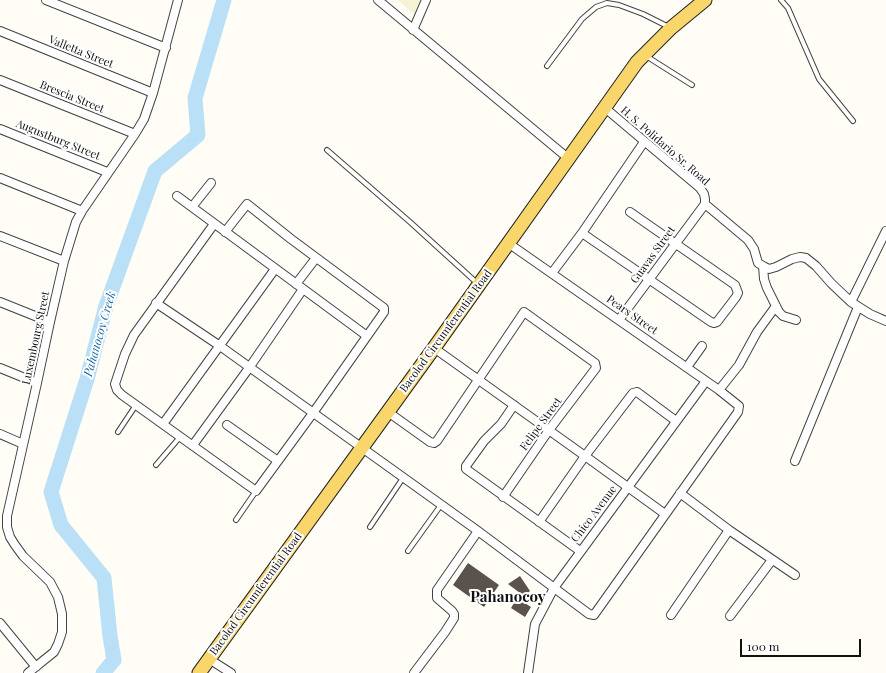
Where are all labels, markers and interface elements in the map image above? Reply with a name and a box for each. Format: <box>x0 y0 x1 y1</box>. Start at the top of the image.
street label: Valletta Street <box>47 33 115 71</box>
street label: Brescia Street <box>38 78 106 116</box>
street label: H. S. Polidario Sr. Road <box>618 104 712 188</box>
street label: Augustburg Street <box>14 117 102 163</box>
street label: Guavas Street <box>628 224 678 286</box>
street label: Bacolod Circumferential Road <box>397 267 495 395</box>
street label: Luxembourg Street <box>20 290 52 386</box>
water label: Pahanocoy Creek <box>81 290 119 378</box>
street label: Pears Street <box>604 293 660 337</box>
street label: Felipe Street <box>517 395 565 453</box>
street label: Chico Avenue <box>568 483 620 545</box>
street label: Bacolod Circumferential Road <box>207 530 305 658</box>
district label: Pahanocoy <box>470 588 546 606</box>
scale bar <box>742 631 863 657</box>
text: 100 m <box>747 638 779 654</box>

